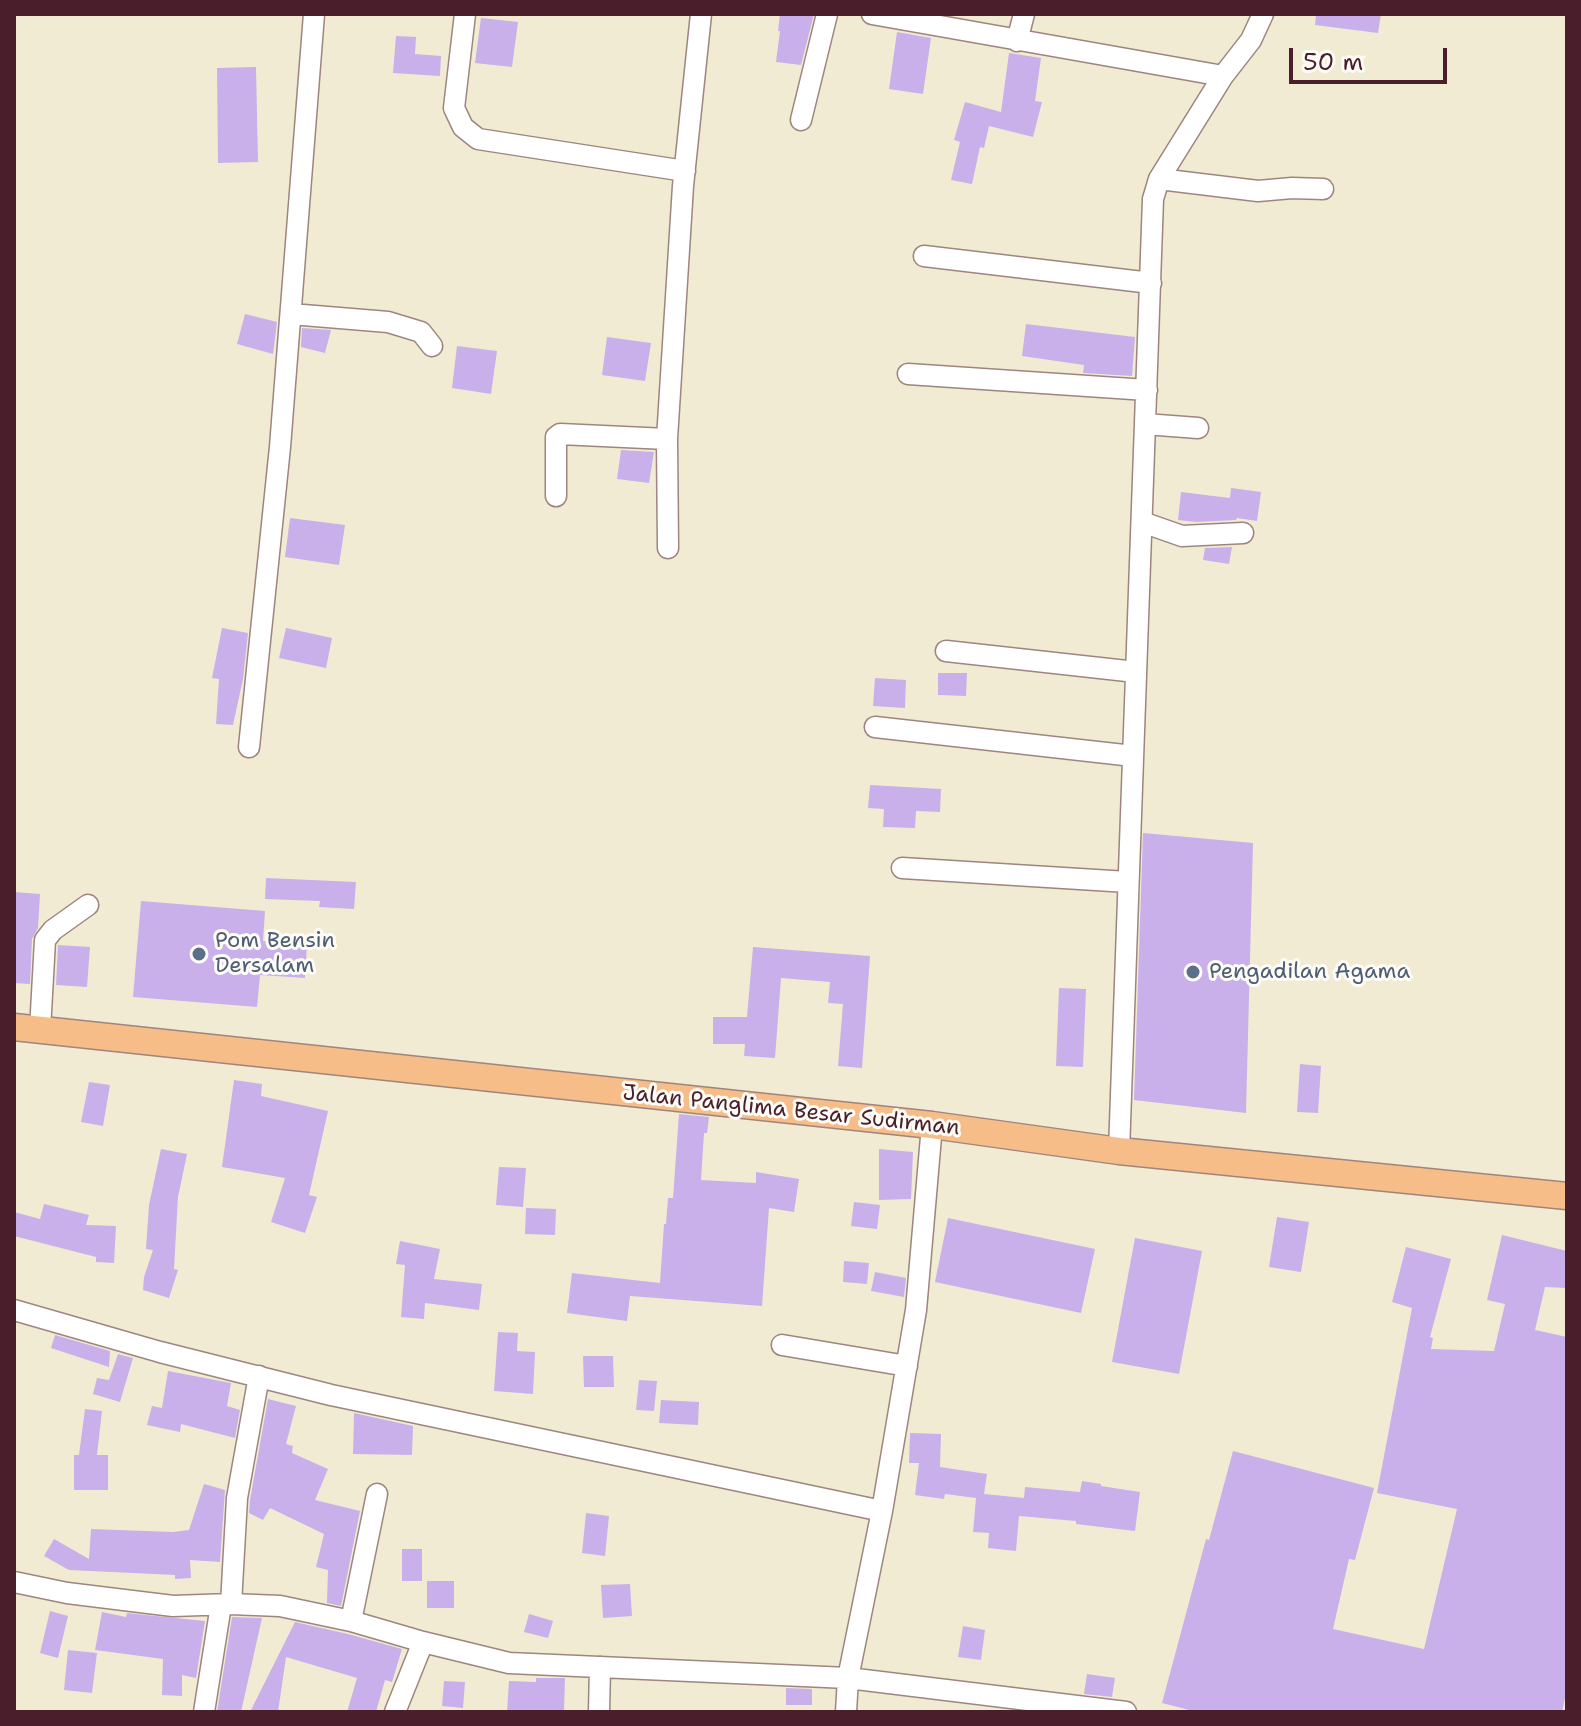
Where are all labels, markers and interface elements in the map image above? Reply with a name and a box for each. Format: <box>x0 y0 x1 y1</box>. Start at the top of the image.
scale bar <box>1293 32 1451 82</box>
text: 50 m <box>1303 46 1363 78</box>
place label: Pom Bensin Dersalam <box>215 928 335 980</box>
marker: Pom Bensin Dersalam <box>190 945 208 963</box>
place label: Pengadilan Agama <box>1209 959 1410 985</box>
marker: Pengadilan Agama <box>1184 963 1202 981</box>
street label: Jalan Panglima Besar Sudirman <box>621 1080 961 1142</box>

